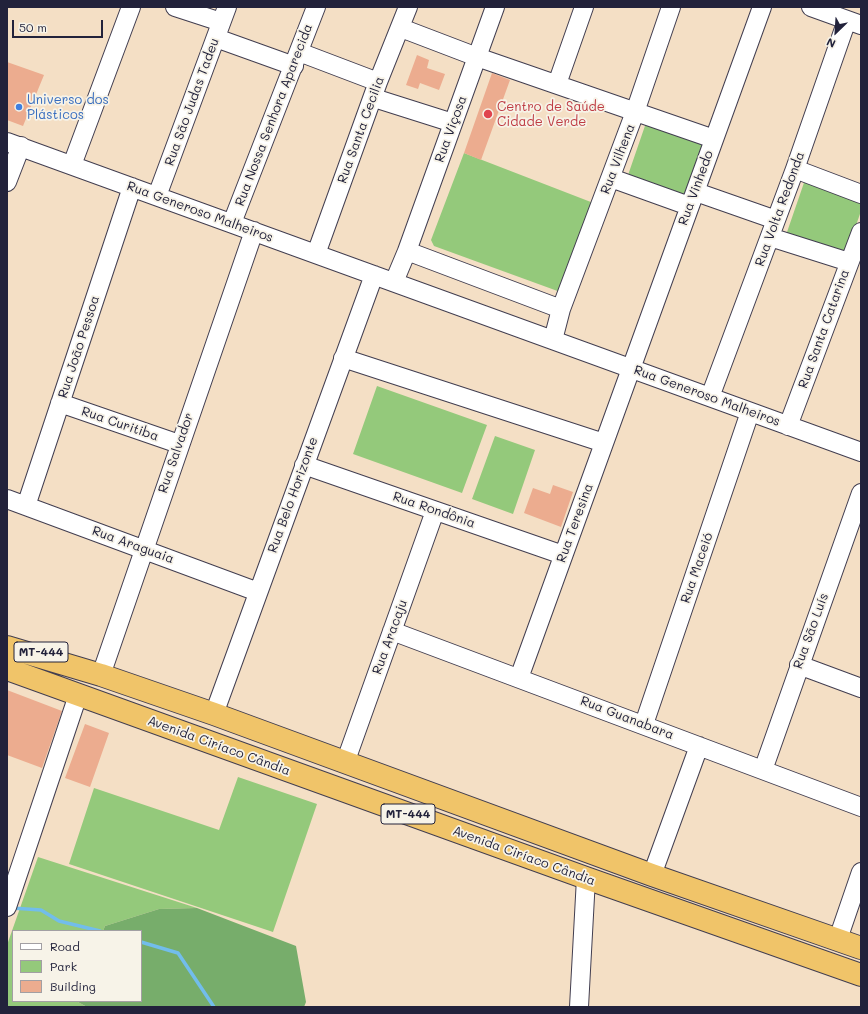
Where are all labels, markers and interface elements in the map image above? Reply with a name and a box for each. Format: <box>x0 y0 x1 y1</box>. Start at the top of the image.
scale bar <box>14 12 105 38</box>
north arrow <box>816 12 856 52</box>
text: 50 m <box>19 19 47 35</box>
street label: Rua Nossa Senhora Aparecida <box>232 22 316 208</box>
text: N <box>824 35 838 52</box>
street label: Rua São Judas Tadeu <box>162 36 222 168</box>
street label: Rua Santa Cecilia <box>334 74 388 186</box>
place label: Universo dos Plásticos <box>27 92 109 123</box>
street label: Rua Viçosa <box>432 94 470 164</box>
place label: Centro de Saúde Cidade Verde <box>497 99 605 130</box>
marker: Universo dos Plásticos <box>14 102 24 112</box>
marker: Centro de Saúde Cidade Verde <box>482 108 494 120</box>
street label: Rua Vilhena <box>597 122 639 196</box>
street label: Rua Vinhedo <box>675 148 717 228</box>
street label: Rua Volta Redonda <box>752 150 808 268</box>
street label: Rua Generoso Malheiros <box>125 178 275 246</box>
street label: Rua Santa Catarina <box>795 267 853 391</box>
street label: Rua João Pessoa <box>55 294 103 400</box>
street label: Rua Generoso Malheiros <box>632 362 782 430</box>
street label: Rua Curitiba <box>79 403 161 445</box>
street label: Rua Salvador <box>155 411 197 495</box>
street label: Rua Belo Horizonte <box>265 435 321 555</box>
street label: Rua Teresina <box>553 481 597 565</box>
street label: Rua Rondônia <box>391 489 477 531</box>
street label: Rua Araguaia <box>90 523 176 567</box>
street label: Rua Maceió <box>678 531 716 605</box>
street label: Rua São Luís <box>790 591 832 671</box>
street label: Rua Aracaju <box>369 597 411 677</box>
road number: MT-444 <box>14 642 68 662</box>
street label: Rua Guanabara <box>578 693 676 743</box>
street label: Avenida Ciríaco Cândia <box>146 713 292 779</box>
road number: MT-444 <box>381 804 435 824</box>
street label: Avenida Ciríaco Cândia <box>451 823 597 889</box>
legend <box>12 930 142 1002</box>
text: Road <box>50 938 80 954</box>
text: Park <box>50 958 77 974</box>
text: Building <box>50 978 96 994</box>

